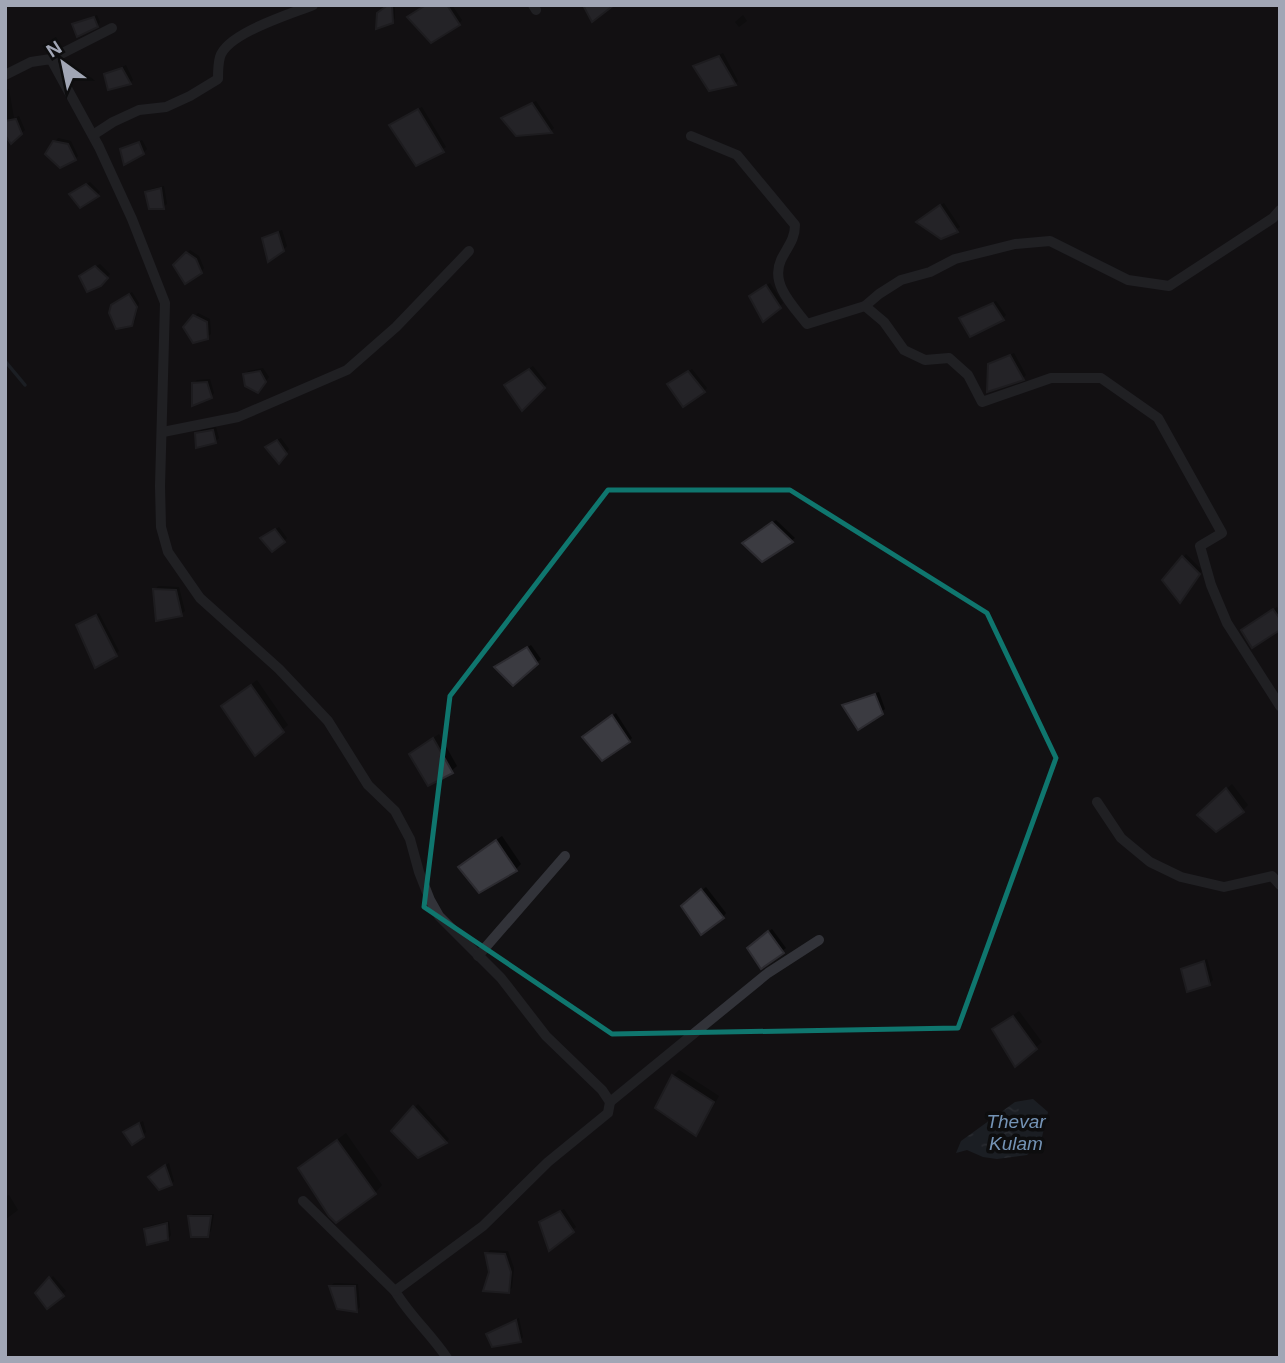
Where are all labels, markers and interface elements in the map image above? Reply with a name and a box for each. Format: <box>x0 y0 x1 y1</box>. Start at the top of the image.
north arrow <box>28 28 98 98</box>
text: N <box>43 37 65 62</box>
water label: Thevar Kulam <box>986 1111 1046 1154</box>

